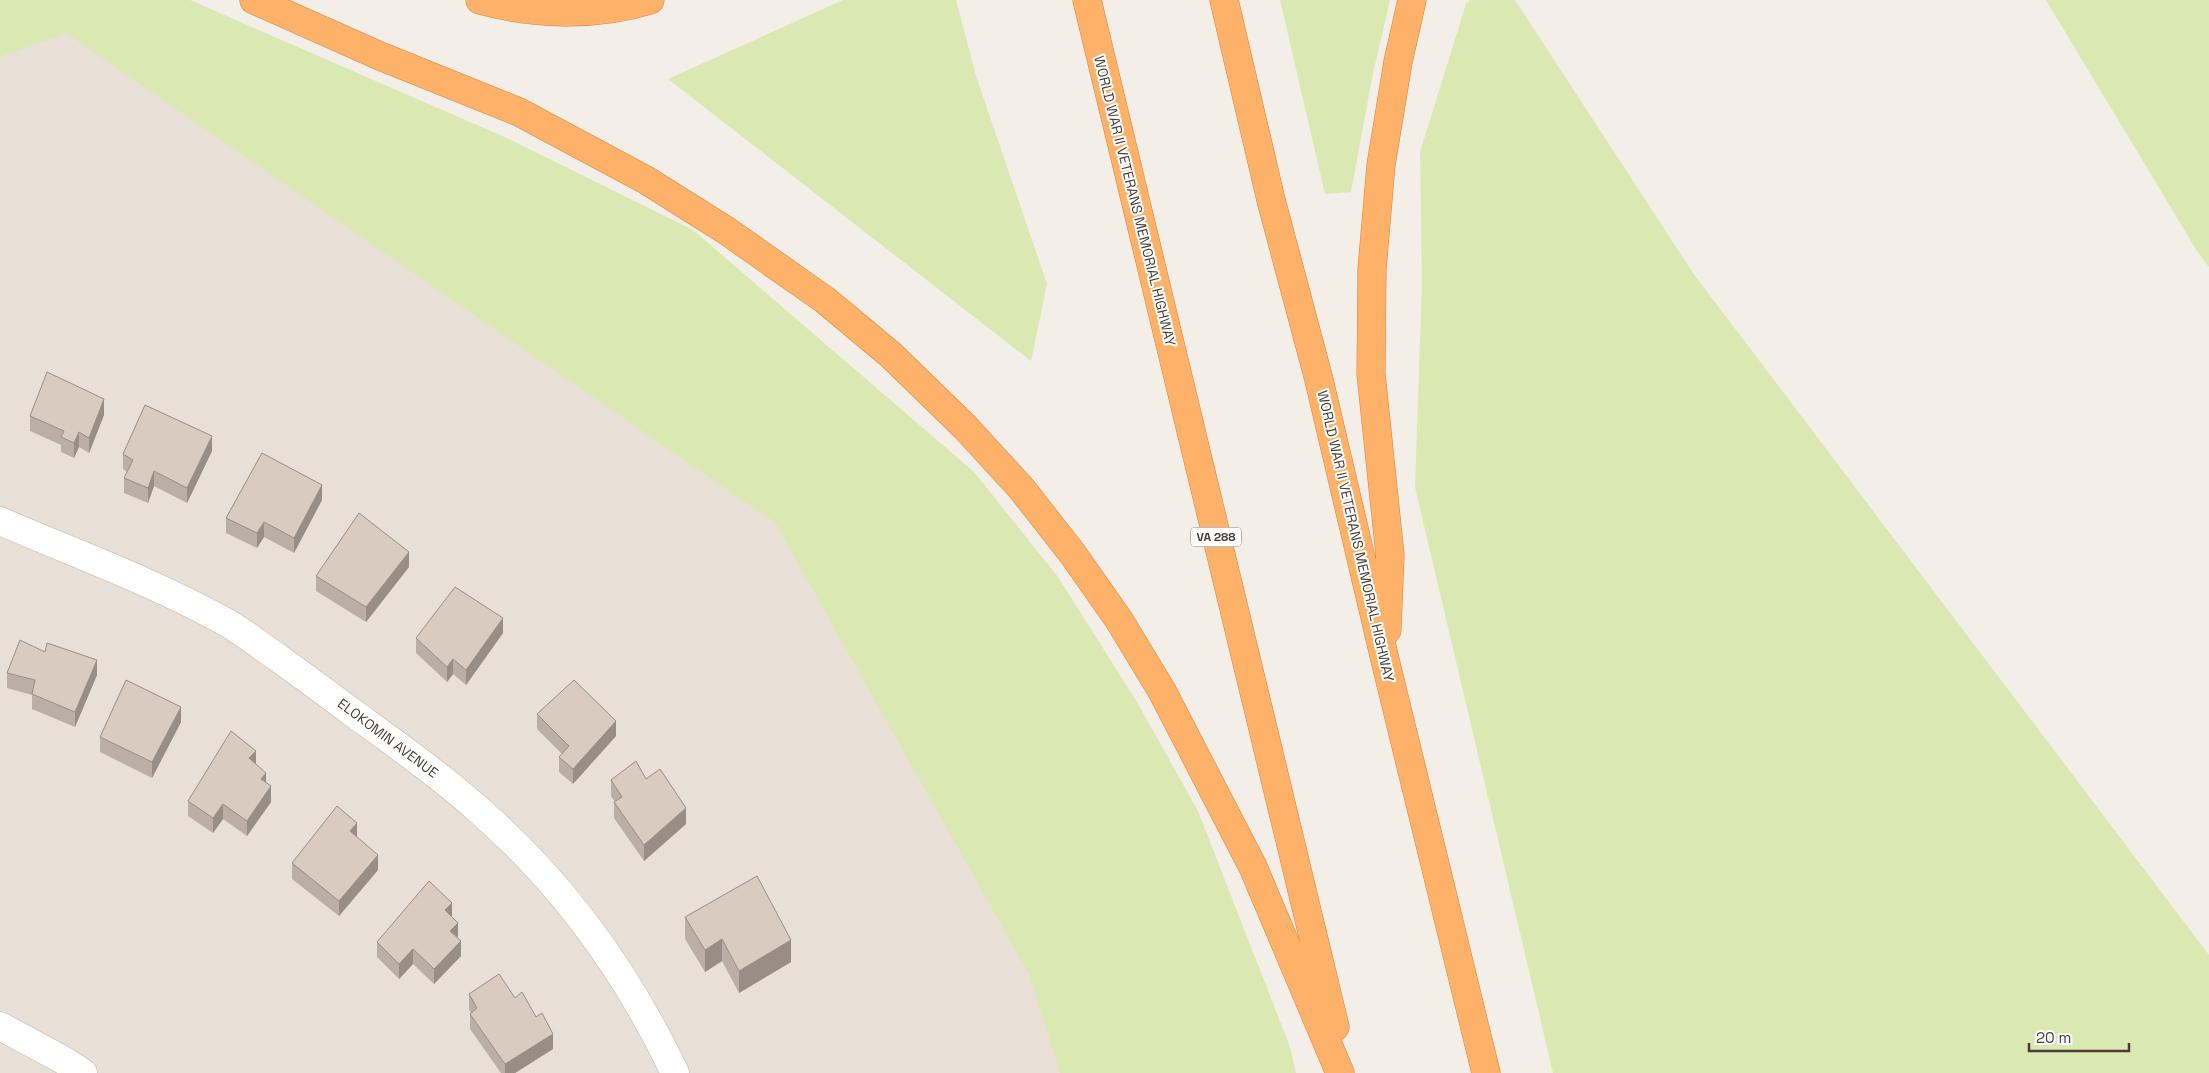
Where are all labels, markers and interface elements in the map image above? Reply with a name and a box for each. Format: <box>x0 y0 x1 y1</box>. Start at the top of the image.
street label: WORLD WAR II VETERANS MEMORIAL HIGHWAY <box>1090 54 1180 348</box>
street label: WORLD WAR II VETERANS MEMORIAL HIGHWAY <box>1314 389 1398 684</box>
road number: VA 288 <box>1191 528 1241 546</box>
street label: ELOKOMIN AVENUE <box>334 694 442 782</box>
scale bar <box>2029 1020 2129 1052</box>
text: 20 m <box>2036 1028 2071 1047</box>

